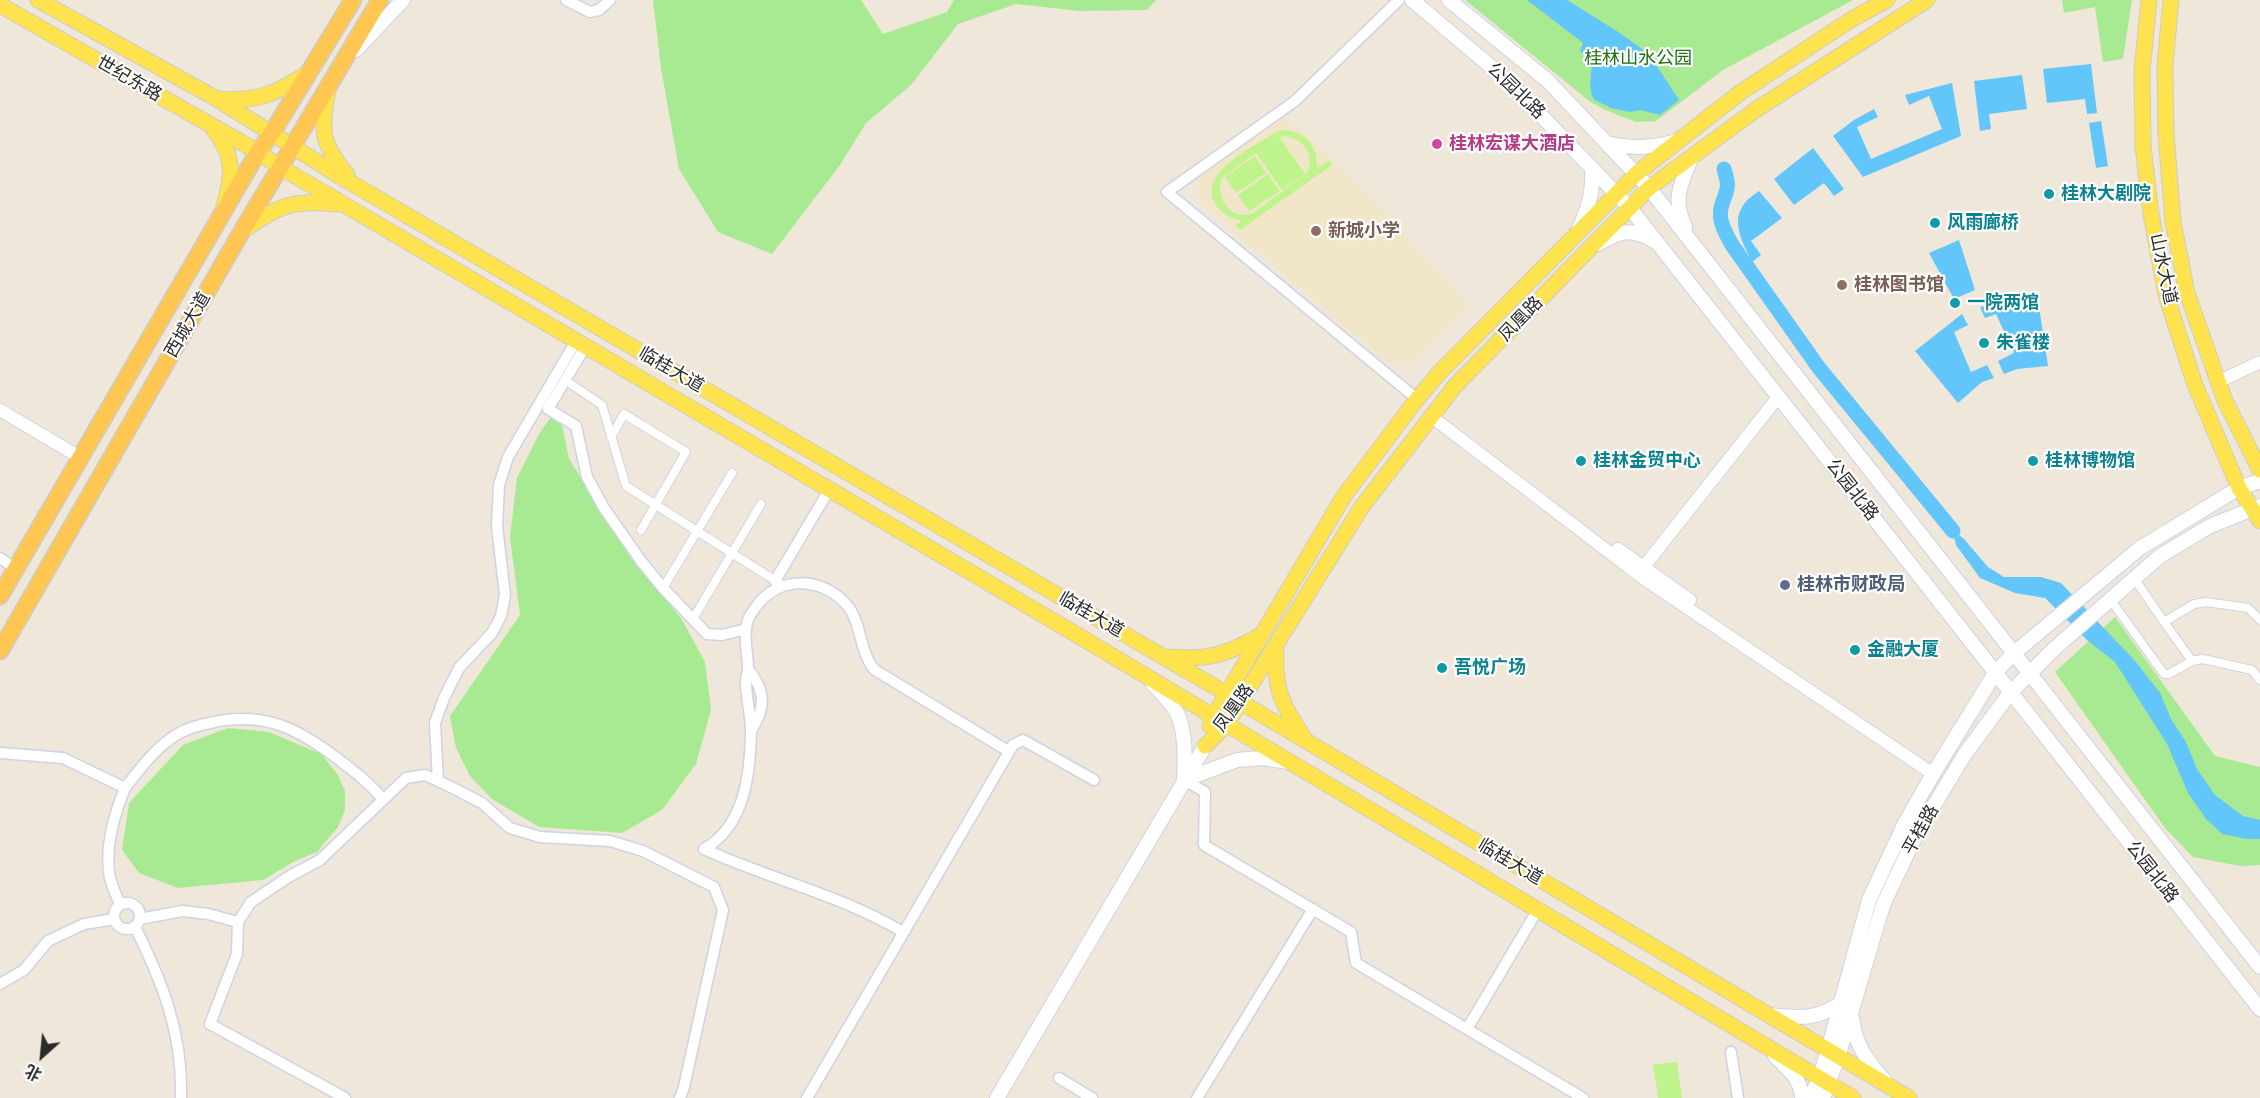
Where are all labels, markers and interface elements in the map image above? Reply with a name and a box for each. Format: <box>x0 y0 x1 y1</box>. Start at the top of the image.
park label: 桂林山水公园 <box>1584 48 1692 70</box>
street label: 世纪东路 <box>92 52 166 106</box>
street label: 公园北路 <box>1483 58 1549 124</box>
place label: 桂林宏谋大酒店 <box>1449 133 1575 155</box>
marker: 桂林宏谋大酒店 <box>1430 137 1444 151</box>
place label: 桂林大剧院 <box>2061 183 2151 205</box>
marker: 桂林大剧院 <box>2042 187 2056 201</box>
place label: 风雨廊桥 <box>1947 212 2019 234</box>
marker: 风雨廊桥 <box>1928 216 1942 230</box>
place label: 新城小学 <box>1328 220 1400 242</box>
marker: 新城小学 <box>1309 224 1323 238</box>
street label: 山水大道 <box>2145 232 2181 306</box>
place label: 桂林图书馆 <box>1854 274 1944 296</box>
marker: 桂林图书馆 <box>1835 278 1849 292</box>
street label: 西城大道 <box>161 288 215 362</box>
street label: 凤凰路 <box>1494 292 1548 346</box>
place label: 一院两馆 <box>1967 292 2039 314</box>
marker: 一院两馆 <box>1948 296 1962 310</box>
place label: 朱雀楼 <box>1996 332 2050 354</box>
marker: 朱雀楼 <box>1977 336 1991 350</box>
street label: 临桂大道 <box>634 343 708 397</box>
place label: 桂林金贸中心 <box>1593 450 1701 472</box>
place label: 桂林博物馆 <box>2045 450 2135 472</box>
marker: 桂林金贸中心 <box>1574 454 1588 468</box>
marker: 桂林博物馆 <box>2026 454 2040 468</box>
street label: 公园北路 <box>1821 455 1883 525</box>
place label: 桂林市财政局 <box>1797 574 1905 596</box>
marker: 桂林市财政局 <box>1778 578 1792 592</box>
street label: 临桂大道 <box>1054 588 1128 642</box>
place label: 金融大厦 <box>1867 639 1939 661</box>
marker: 金融大厦 <box>1848 643 1862 657</box>
place label: 吾悦广场 <box>1454 657 1526 679</box>
marker: 吾悦广场 <box>1435 661 1449 675</box>
street label: 凤凰路 <box>1209 680 1259 736</box>
street label: 平桂路 <box>1898 801 1944 859</box>
street label: 临桂大道 <box>1474 834 1546 890</box>
street label: 公园北路 <box>2121 837 2183 907</box>
north arrow <box>12 1026 72 1086</box>
text: 北 <box>22 1060 45 1085</box>

